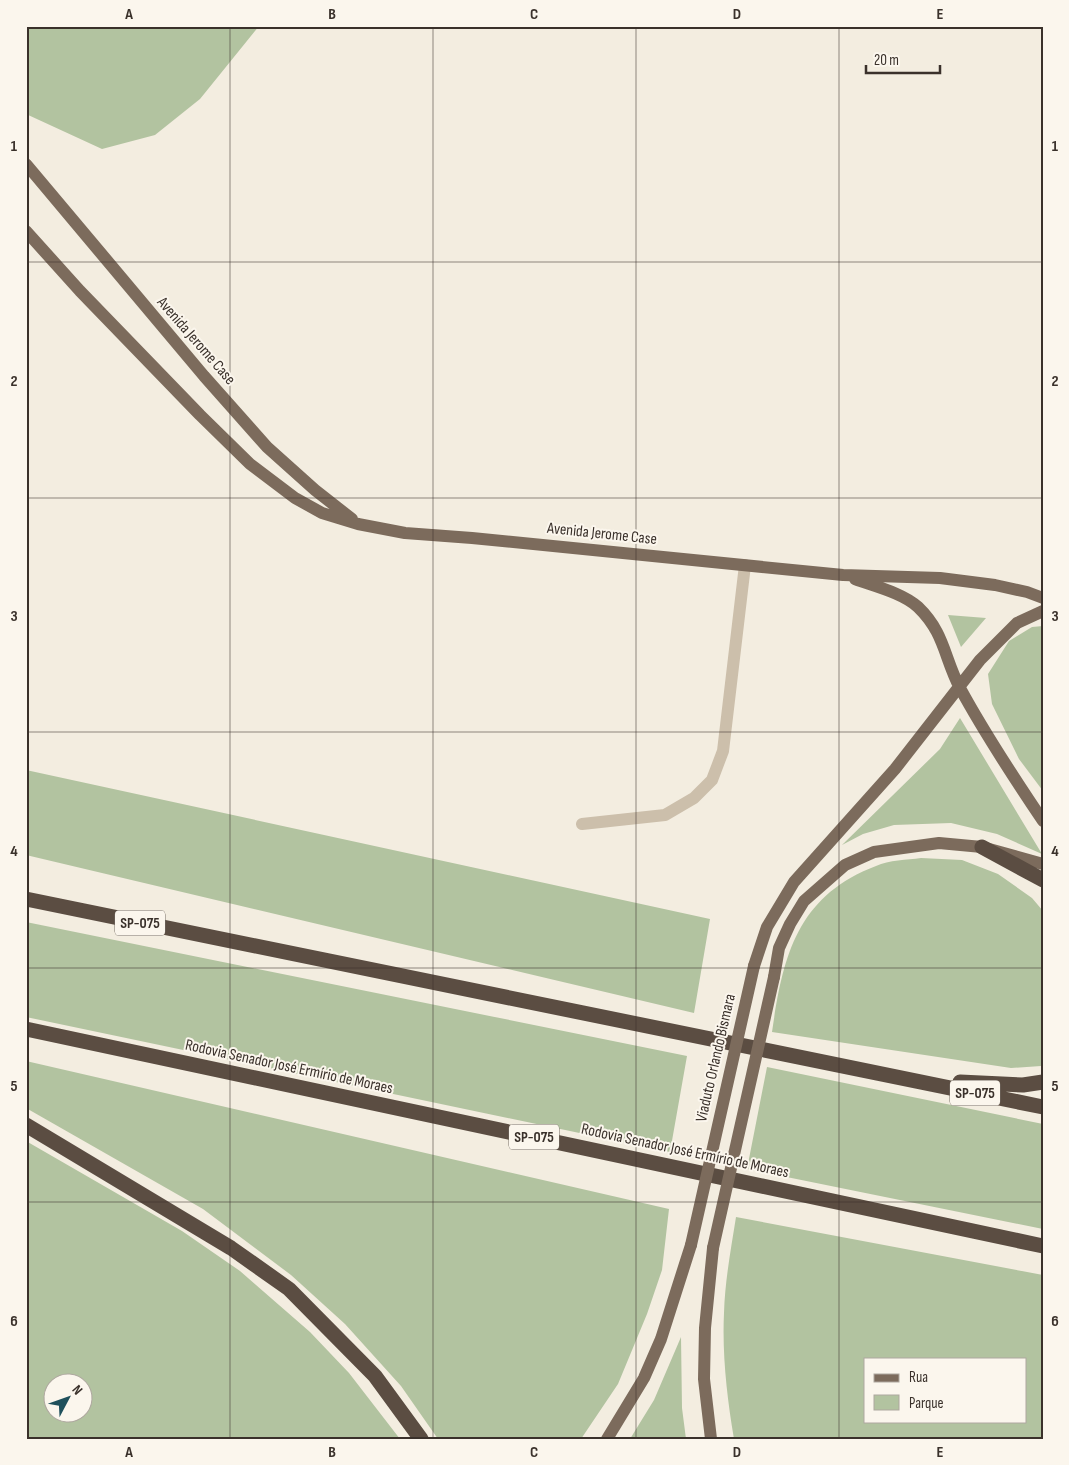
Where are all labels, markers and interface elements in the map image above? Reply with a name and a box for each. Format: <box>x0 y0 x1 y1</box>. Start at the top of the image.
text: A <box>124 5 133 24</box>
text: B <box>328 5 336 24</box>
text: C <box>530 5 538 24</box>
text: D <box>733 5 741 24</box>
text: E <box>937 5 944 24</box>
scale bar <box>866 42 940 74</box>
text: 20 m <box>874 51 899 70</box>
text: 1 <box>11 137 18 156</box>
text: 1 <box>1052 137 1059 156</box>
street label: Avenida Jerome Case <box>152 292 239 389</box>
text: 2 <box>10 372 18 391</box>
text: 2 <box>1051 372 1059 391</box>
street label: Avenida Jerome Case <box>545 519 658 549</box>
text: 3 <box>10 607 18 626</box>
text: 3 <box>1051 607 1059 626</box>
text: 4 <box>10 842 18 861</box>
text: 4 <box>1051 842 1059 861</box>
road number: SP-075 <box>115 910 165 936</box>
street label: Viaduto Orlando Bismara <box>692 992 740 1124</box>
street label: Rodovia Senador José Ermírio de Moraes <box>183 1036 395 1098</box>
text: 5 <box>10 1077 18 1096</box>
text: 5 <box>1051 1077 1059 1096</box>
road number: SP-075 <box>950 1080 1000 1106</box>
street label: Rodovia Senador José Ermírio de Moraes <box>579 1120 791 1182</box>
road number: SP-075 <box>509 1124 559 1150</box>
text: 6 <box>10 1312 18 1331</box>
text: 6 <box>1051 1312 1059 1331</box>
legend <box>864 1358 1026 1422</box>
text: Rua <box>909 1368 928 1387</box>
north arrow <box>42 1372 92 1422</box>
text: N <box>69 1381 86 1398</box>
text: Parque <box>909 1394 944 1413</box>
text: A <box>124 1443 133 1462</box>
text: B <box>328 1443 336 1462</box>
text: C <box>530 1443 538 1462</box>
text: D <box>733 1443 741 1462</box>
text: E <box>937 1443 944 1462</box>

